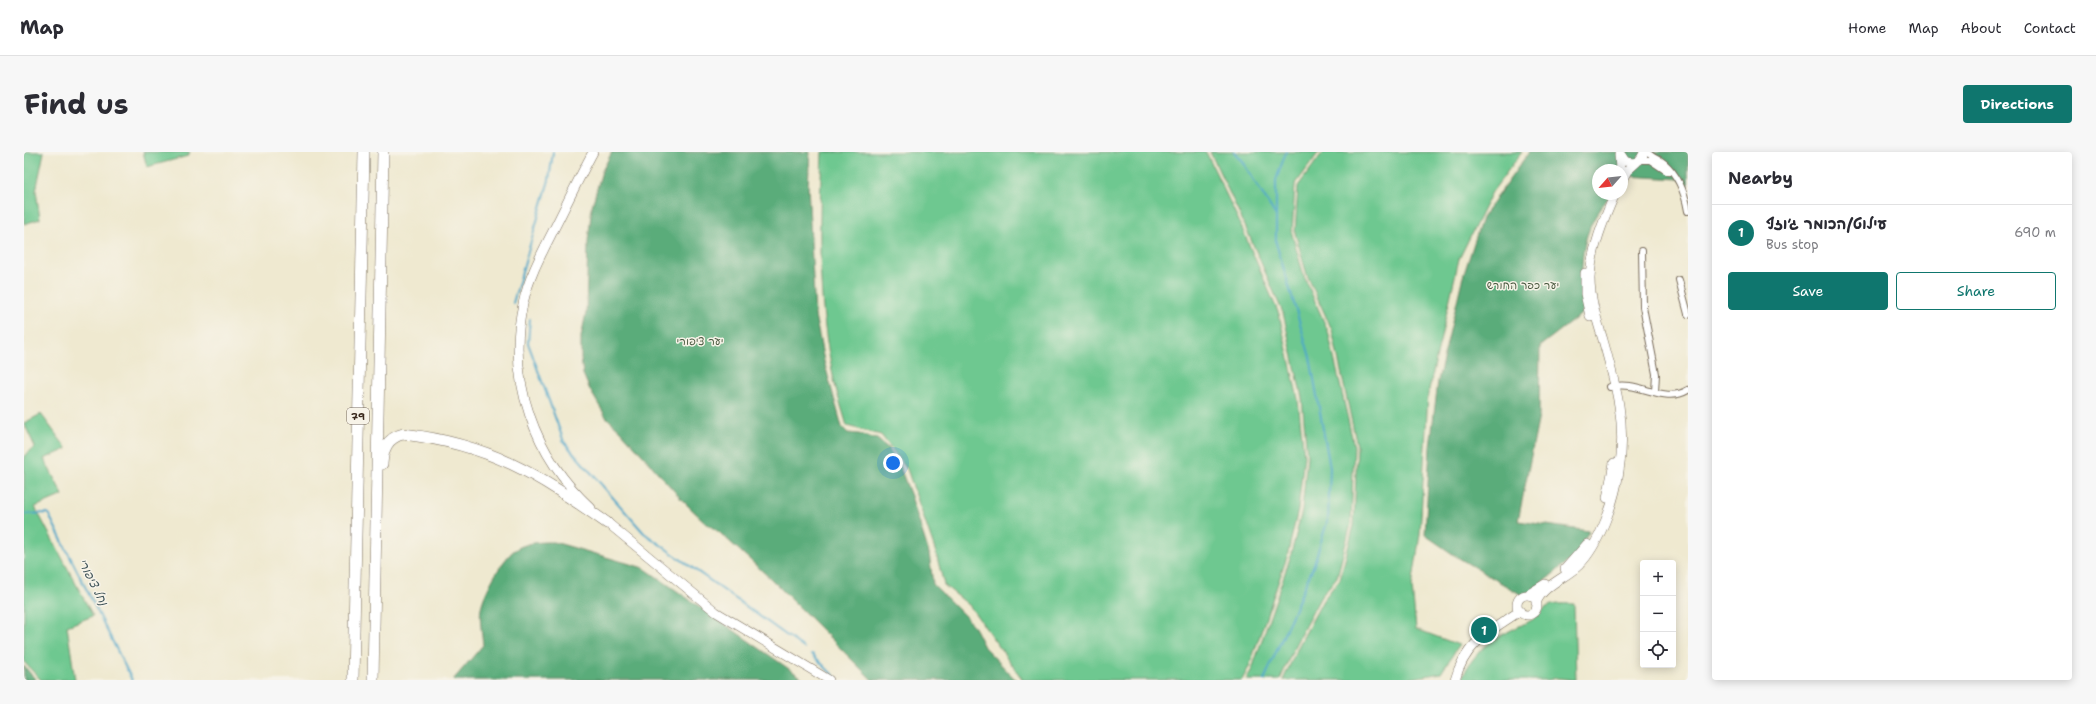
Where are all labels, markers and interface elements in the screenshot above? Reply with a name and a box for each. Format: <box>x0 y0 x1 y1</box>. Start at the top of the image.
text: Map <box>20 15 64 40</box>
text: Home <box>1848 19 1887 37</box>
text: Map <box>1909 19 1939 37</box>
text: About <box>1961 19 2002 37</box>
text: Contact <box>2024 19 2076 37</box>
text: Find us <box>24 85 129 123</box>
button: Directions <box>1963 85 2072 123</box>
north arrow <box>1592 164 1628 200</box>
text: Nearby <box>1728 167 1793 189</box>
text: עילוט/הכומר ג׳וזף <box>1766 214 1887 234</box>
text: 1 <box>1738 224 1744 241</box>
text: 690 m <box>2014 224 2056 241</box>
text: Bus stop <box>1766 236 1818 253</box>
button: Save <box>1728 272 1888 310</box>
button: Share <box>1896 272 2056 310</box>
park label: יער כפר החורש <box>1487 278 1559 293</box>
park label: יער ציפורי <box>677 334 724 349</box>
road number: 79 <box>347 408 369 424</box>
your location <box>883 453 903 473</box>
water label: נחל ציפורי <box>74 556 112 610</box>
map controls <box>1640 560 1676 668</box>
button: + <box>1640 560 1676 596</box>
button: − <box>1640 596 1676 632</box>
pin: 1 <box>1471 615 1497 645</box>
button: locate <box>1640 632 1676 668</box>

